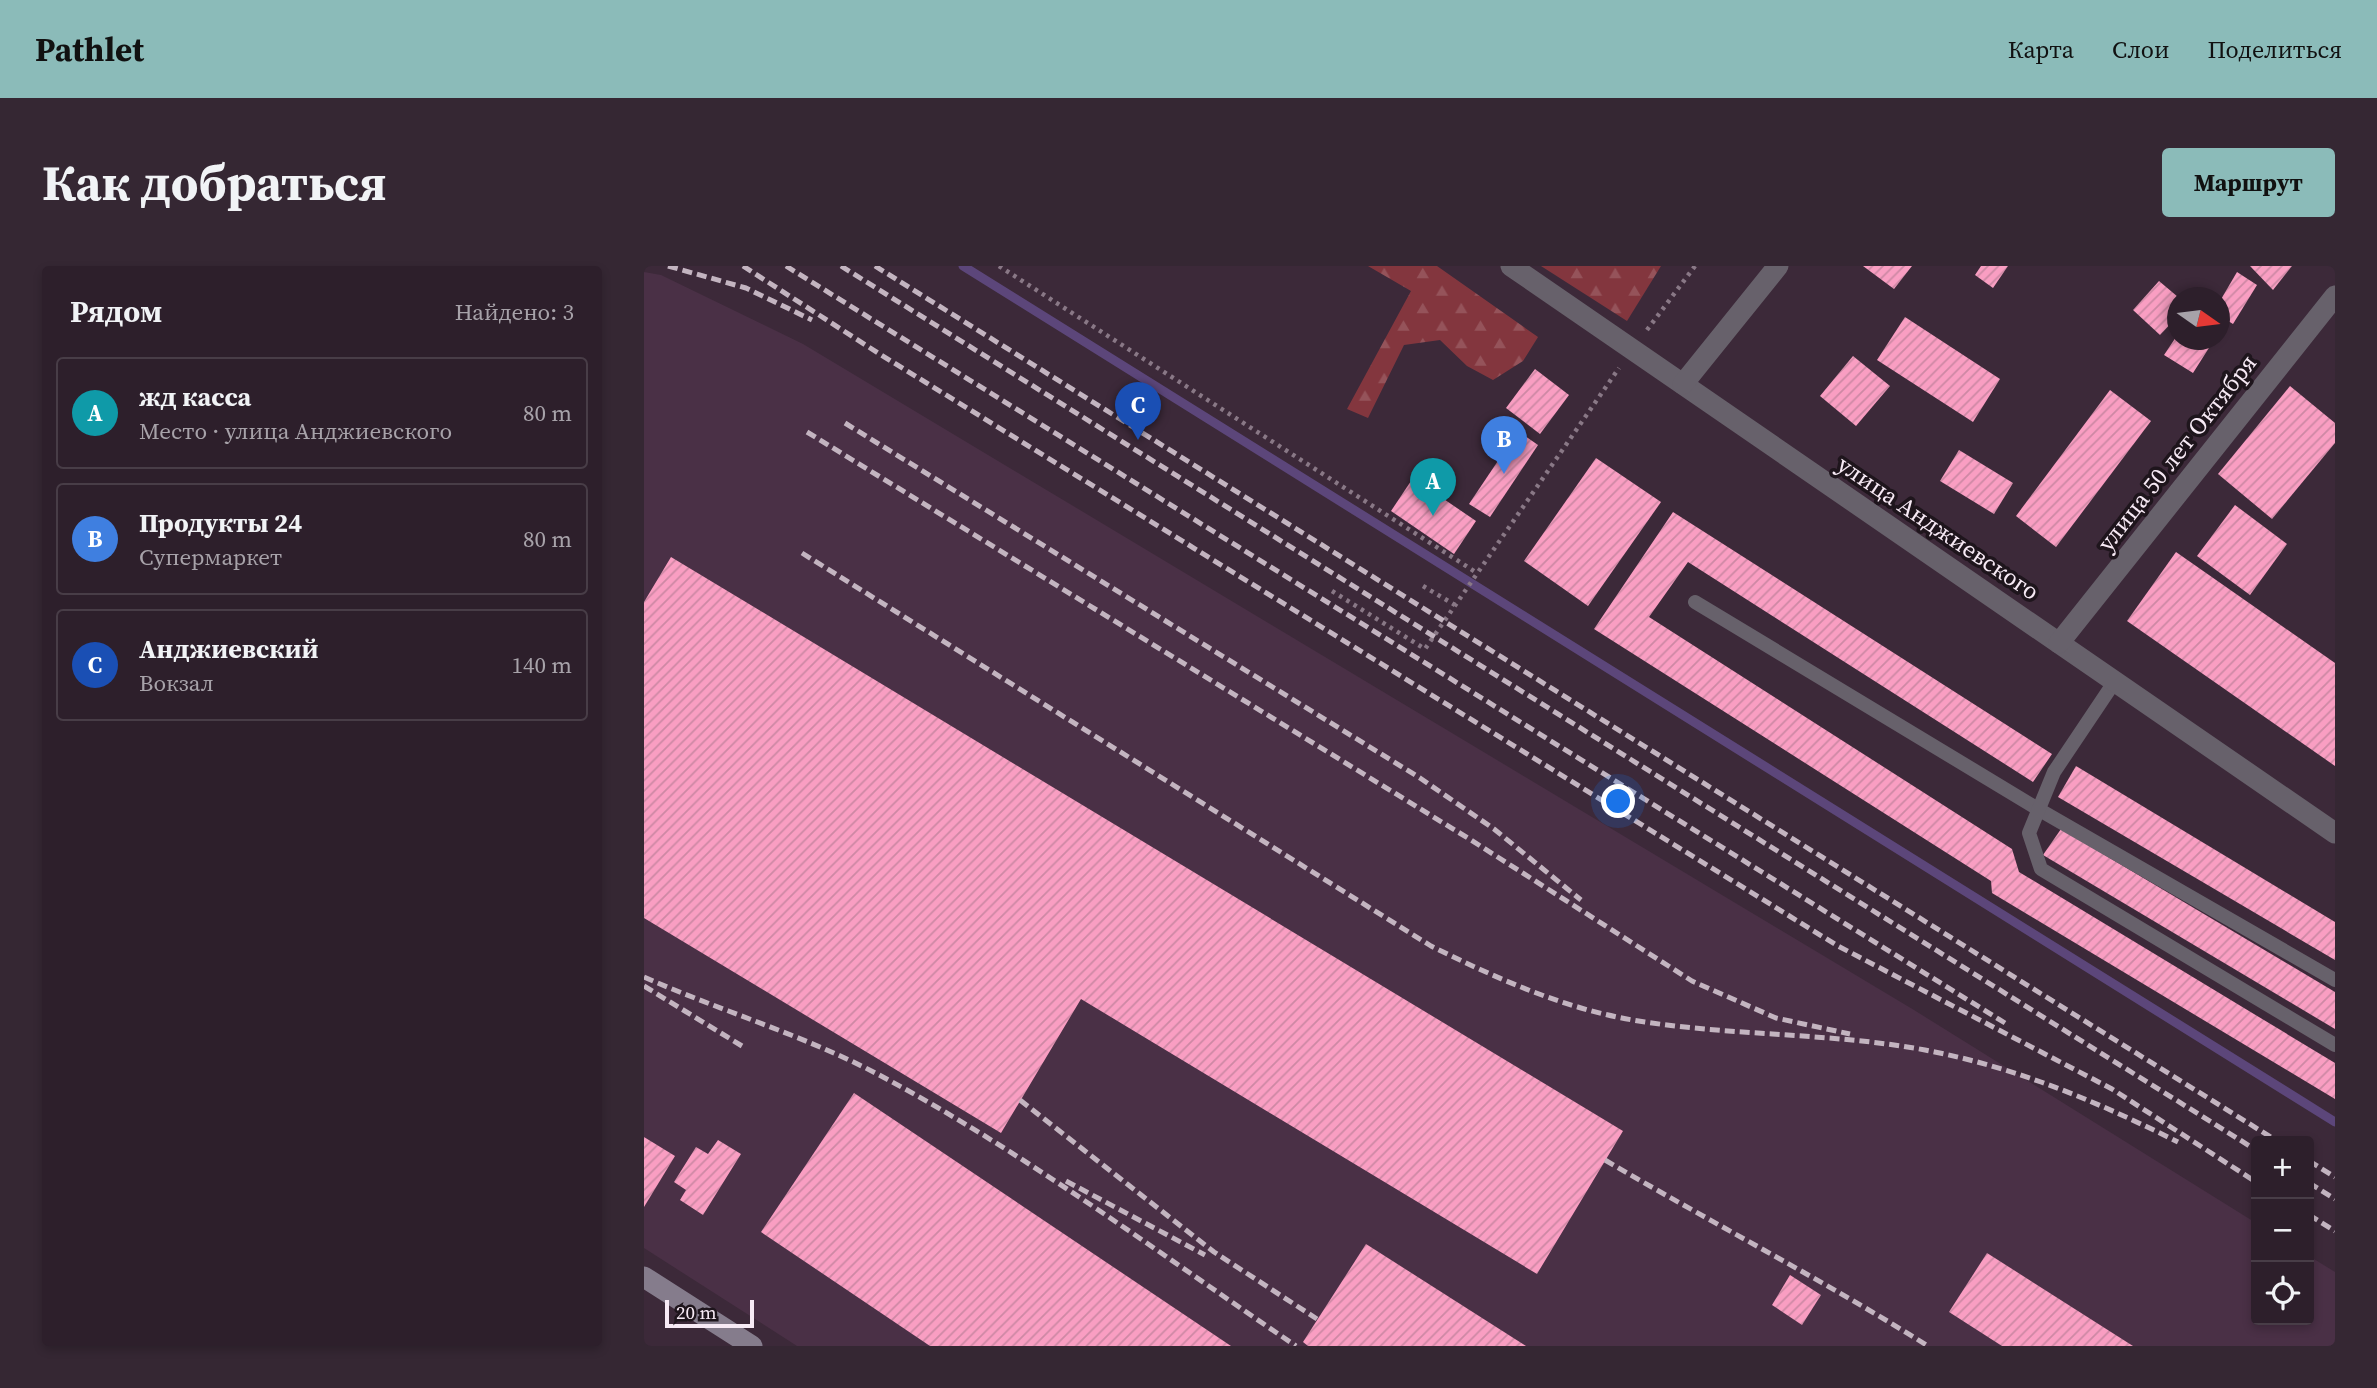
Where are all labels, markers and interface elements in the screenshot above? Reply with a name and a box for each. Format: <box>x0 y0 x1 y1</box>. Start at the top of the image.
text: Pathlet <box>35 27 144 72</box>
text: Карта <box>2008 33 2074 66</box>
text: Слои <box>2112 33 2169 66</box>
text: Поделиться <box>2207 33 2342 66</box>
button: Маршрут <box>2162 148 2335 217</box>
text: Как добраться <box>42 149 387 216</box>
north arrow <box>2167 287 2230 350</box>
text: Рядом <box>70 291 162 332</box>
text: Найдено: 3 <box>455 296 574 328</box>
street label: улица 50 лет Октября <box>2089 347 2264 558</box>
text: жд касса <box>139 379 251 415</box>
pin: C <box>1115 382 1161 440</box>
text: A <box>87 397 103 429</box>
text: 80 m <box>523 397 572 429</box>
text: Место · улица Анджиевского <box>139 415 452 447</box>
pin: B <box>1481 416 1527 474</box>
street label: улица Анджиевского <box>1831 448 2046 608</box>
pin: A <box>1410 458 1456 516</box>
text: Продукты 24 <box>139 505 302 541</box>
text: B <box>88 523 102 555</box>
text: 80 m <box>523 523 572 555</box>
text: Супермаркет <box>139 541 282 573</box>
text: Анджиевский <box>139 631 319 667</box>
text: C <box>88 649 102 681</box>
text: 140 m <box>511 649 572 681</box>
text: Вокзал <box>139 667 214 699</box>
your location <box>1601 784 1635 818</box>
map controls <box>2251 1136 2314 1325</box>
button: + <box>2251 1136 2314 1199</box>
button: − <box>2251 1199 2314 1262</box>
button: locate <box>2251 1262 2314 1325</box>
scale bar <box>665 1297 754 1329</box>
text: 20 m <box>676 1299 717 1325</box>

